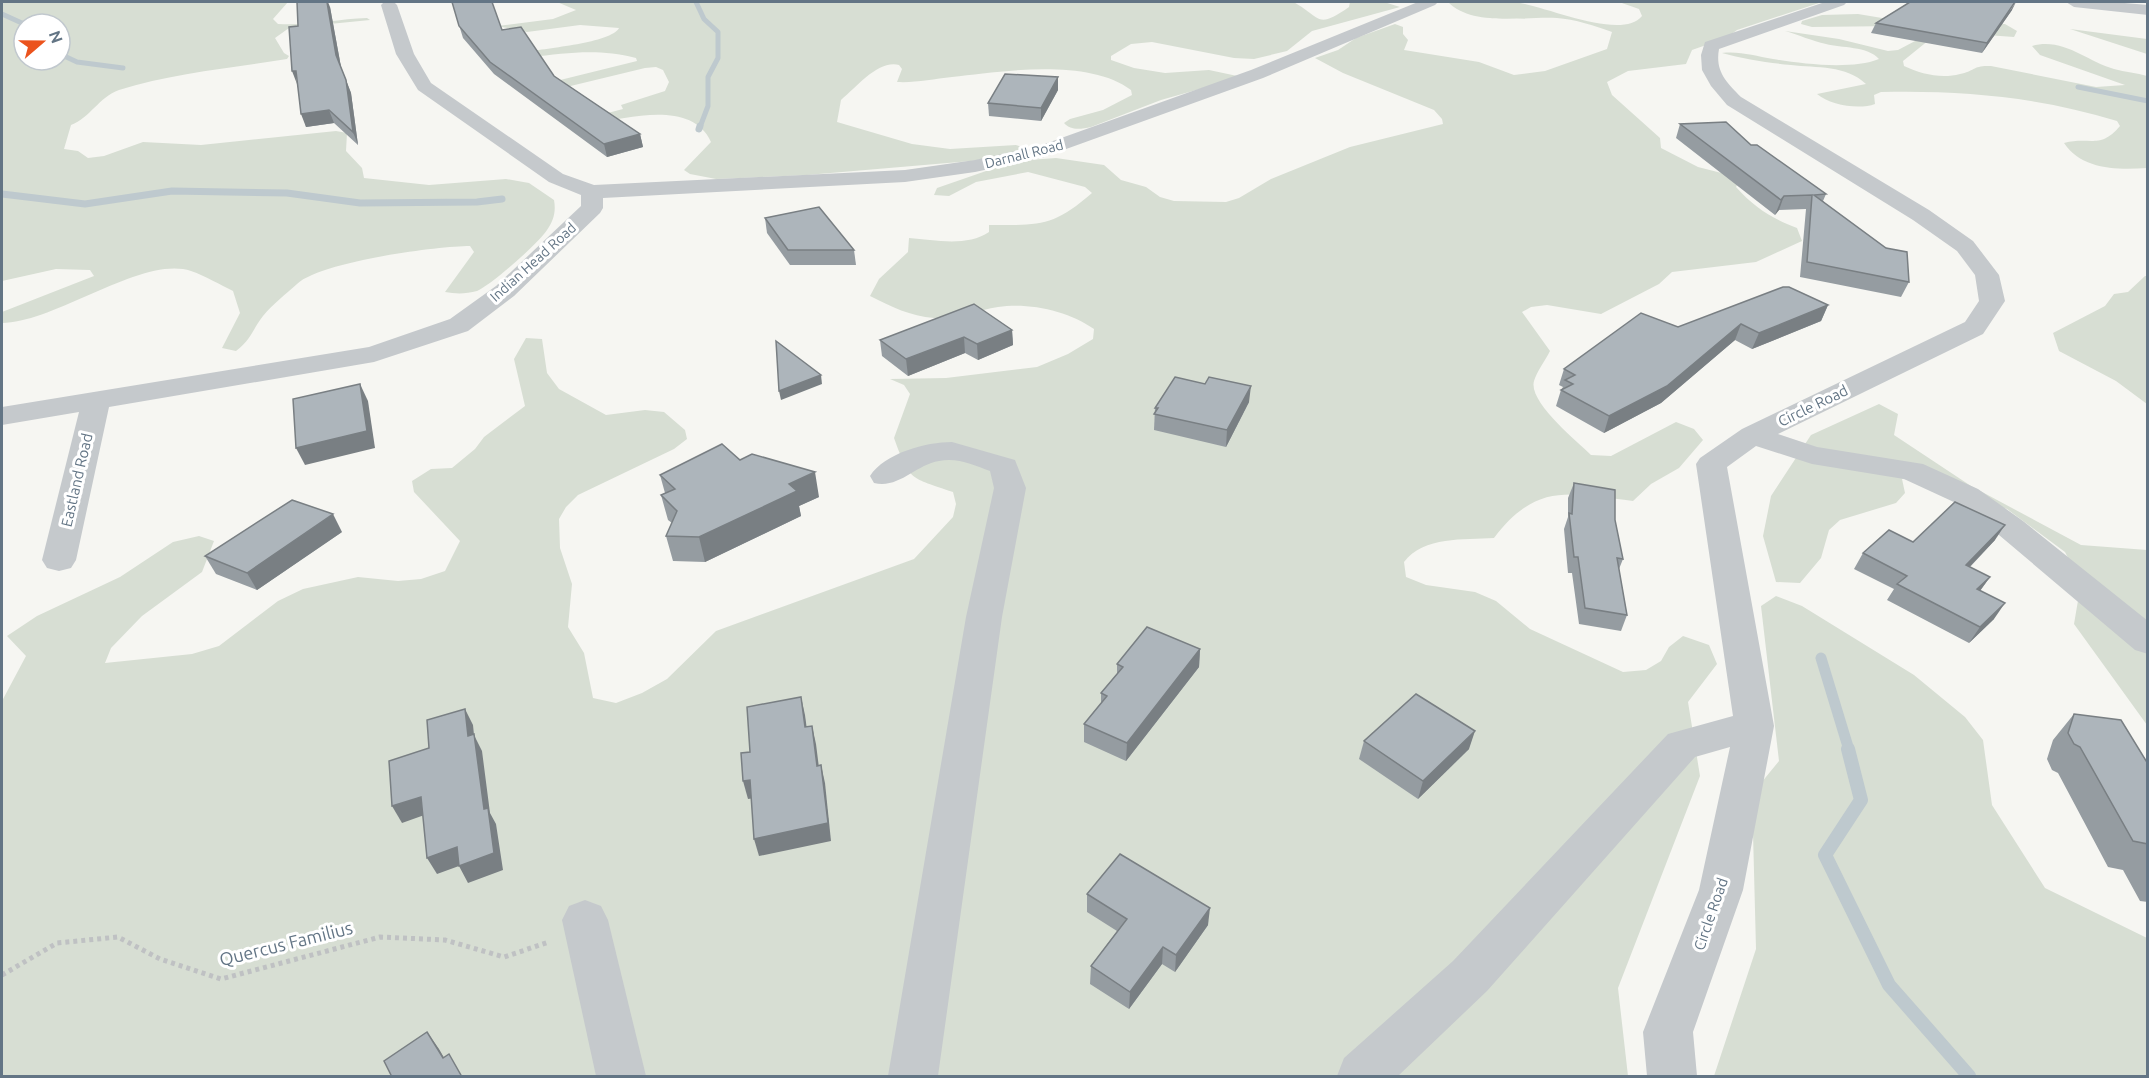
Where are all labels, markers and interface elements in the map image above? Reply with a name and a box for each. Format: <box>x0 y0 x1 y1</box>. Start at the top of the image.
north arrow <box>12 12 72 72</box>
text: N <box>46 28 67 46</box>
street label: Darnall Road <box>983 137 1065 171</box>
street label: Indian Head Road <box>487 219 579 305</box>
street label: Circle Road <box>1775 381 1851 430</box>
street label: Eastland Road <box>57 431 96 528</box>
street label: Circle Road <box>1690 875 1731 952</box>
street label: Quercus Familius <box>217 917 355 970</box>

